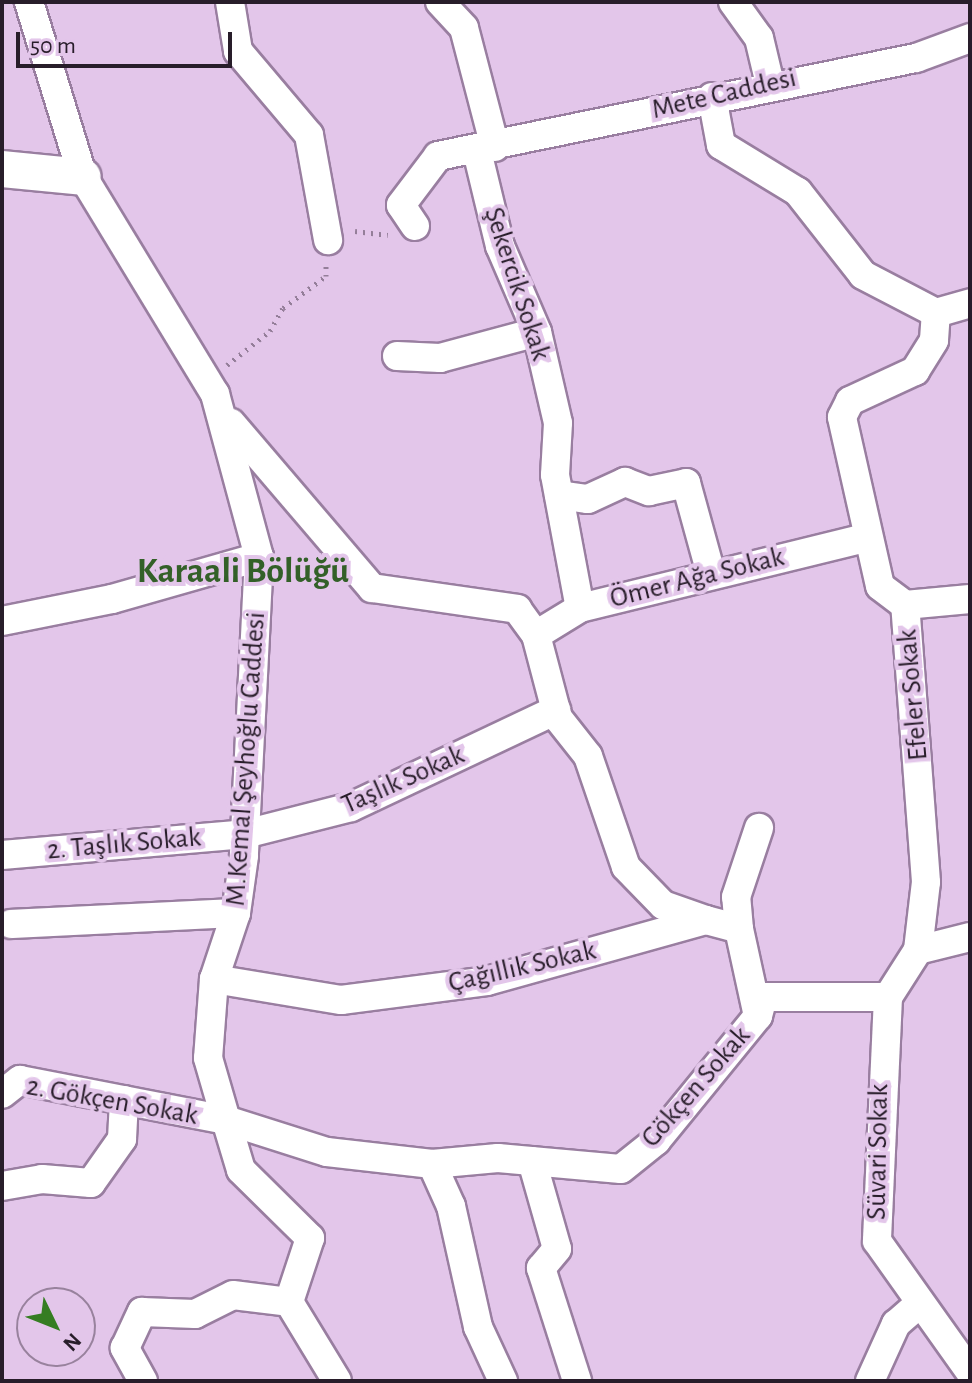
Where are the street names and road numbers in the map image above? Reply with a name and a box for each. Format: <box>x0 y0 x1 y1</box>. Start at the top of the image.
street label: Mete Caddesi <box>649 61 799 127</box>
street label: Şekercik Sokak <box>476 203 558 365</box>
street label: Ömer Ağa Sokak <box>607 540 787 616</box>
street label: M.Kemal Şeyhoğlu Caddesi <box>219 611 273 907</box>
street label: Efeler Sokak <box>891 628 935 762</box>
street label: Taşlık Sokak <box>337 738 469 822</box>
street label: 2. Taşlık Sokak <box>46 821 202 867</box>
street label: Çağıllık Sokak <box>445 934 599 1000</box>
street label: Gökçen Sokak <box>634 1020 758 1154</box>
street label: 2. Gökçen Sokak <box>24 1069 200 1133</box>
street label: Süvari Sokak <box>860 1084 896 1220</box>

